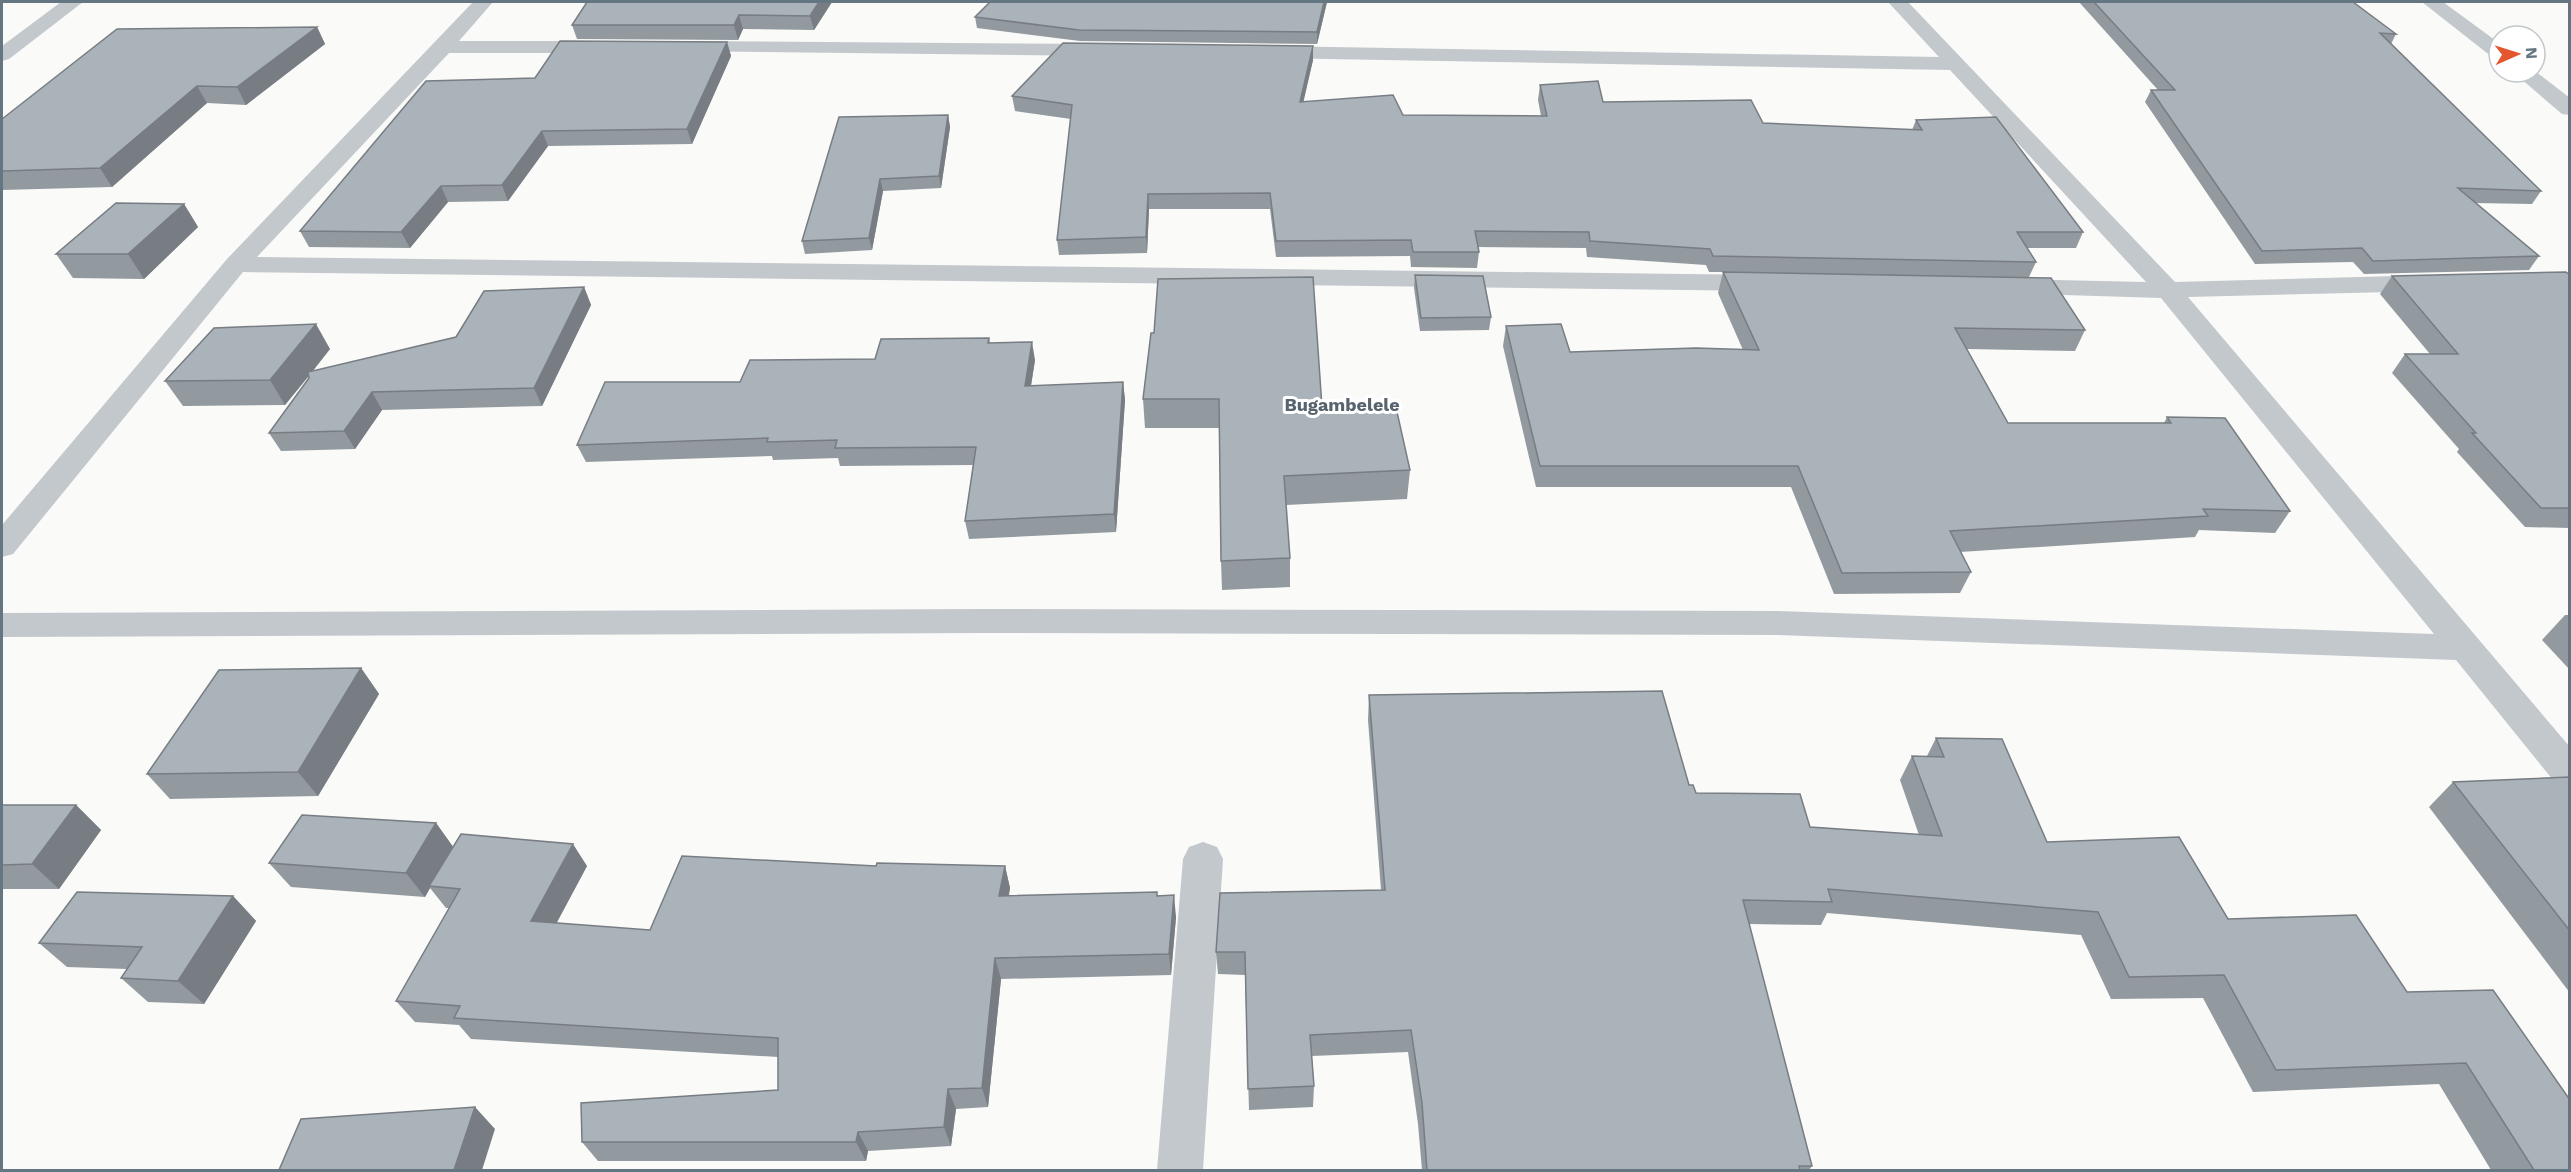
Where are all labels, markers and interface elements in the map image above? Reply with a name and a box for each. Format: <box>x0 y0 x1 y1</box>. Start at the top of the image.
north arrow <box>2487 24 2547 84</box>
text: N <box>2522 47 2541 60</box>
district label: Bugambelele <box>1284 394 1400 415</box>

